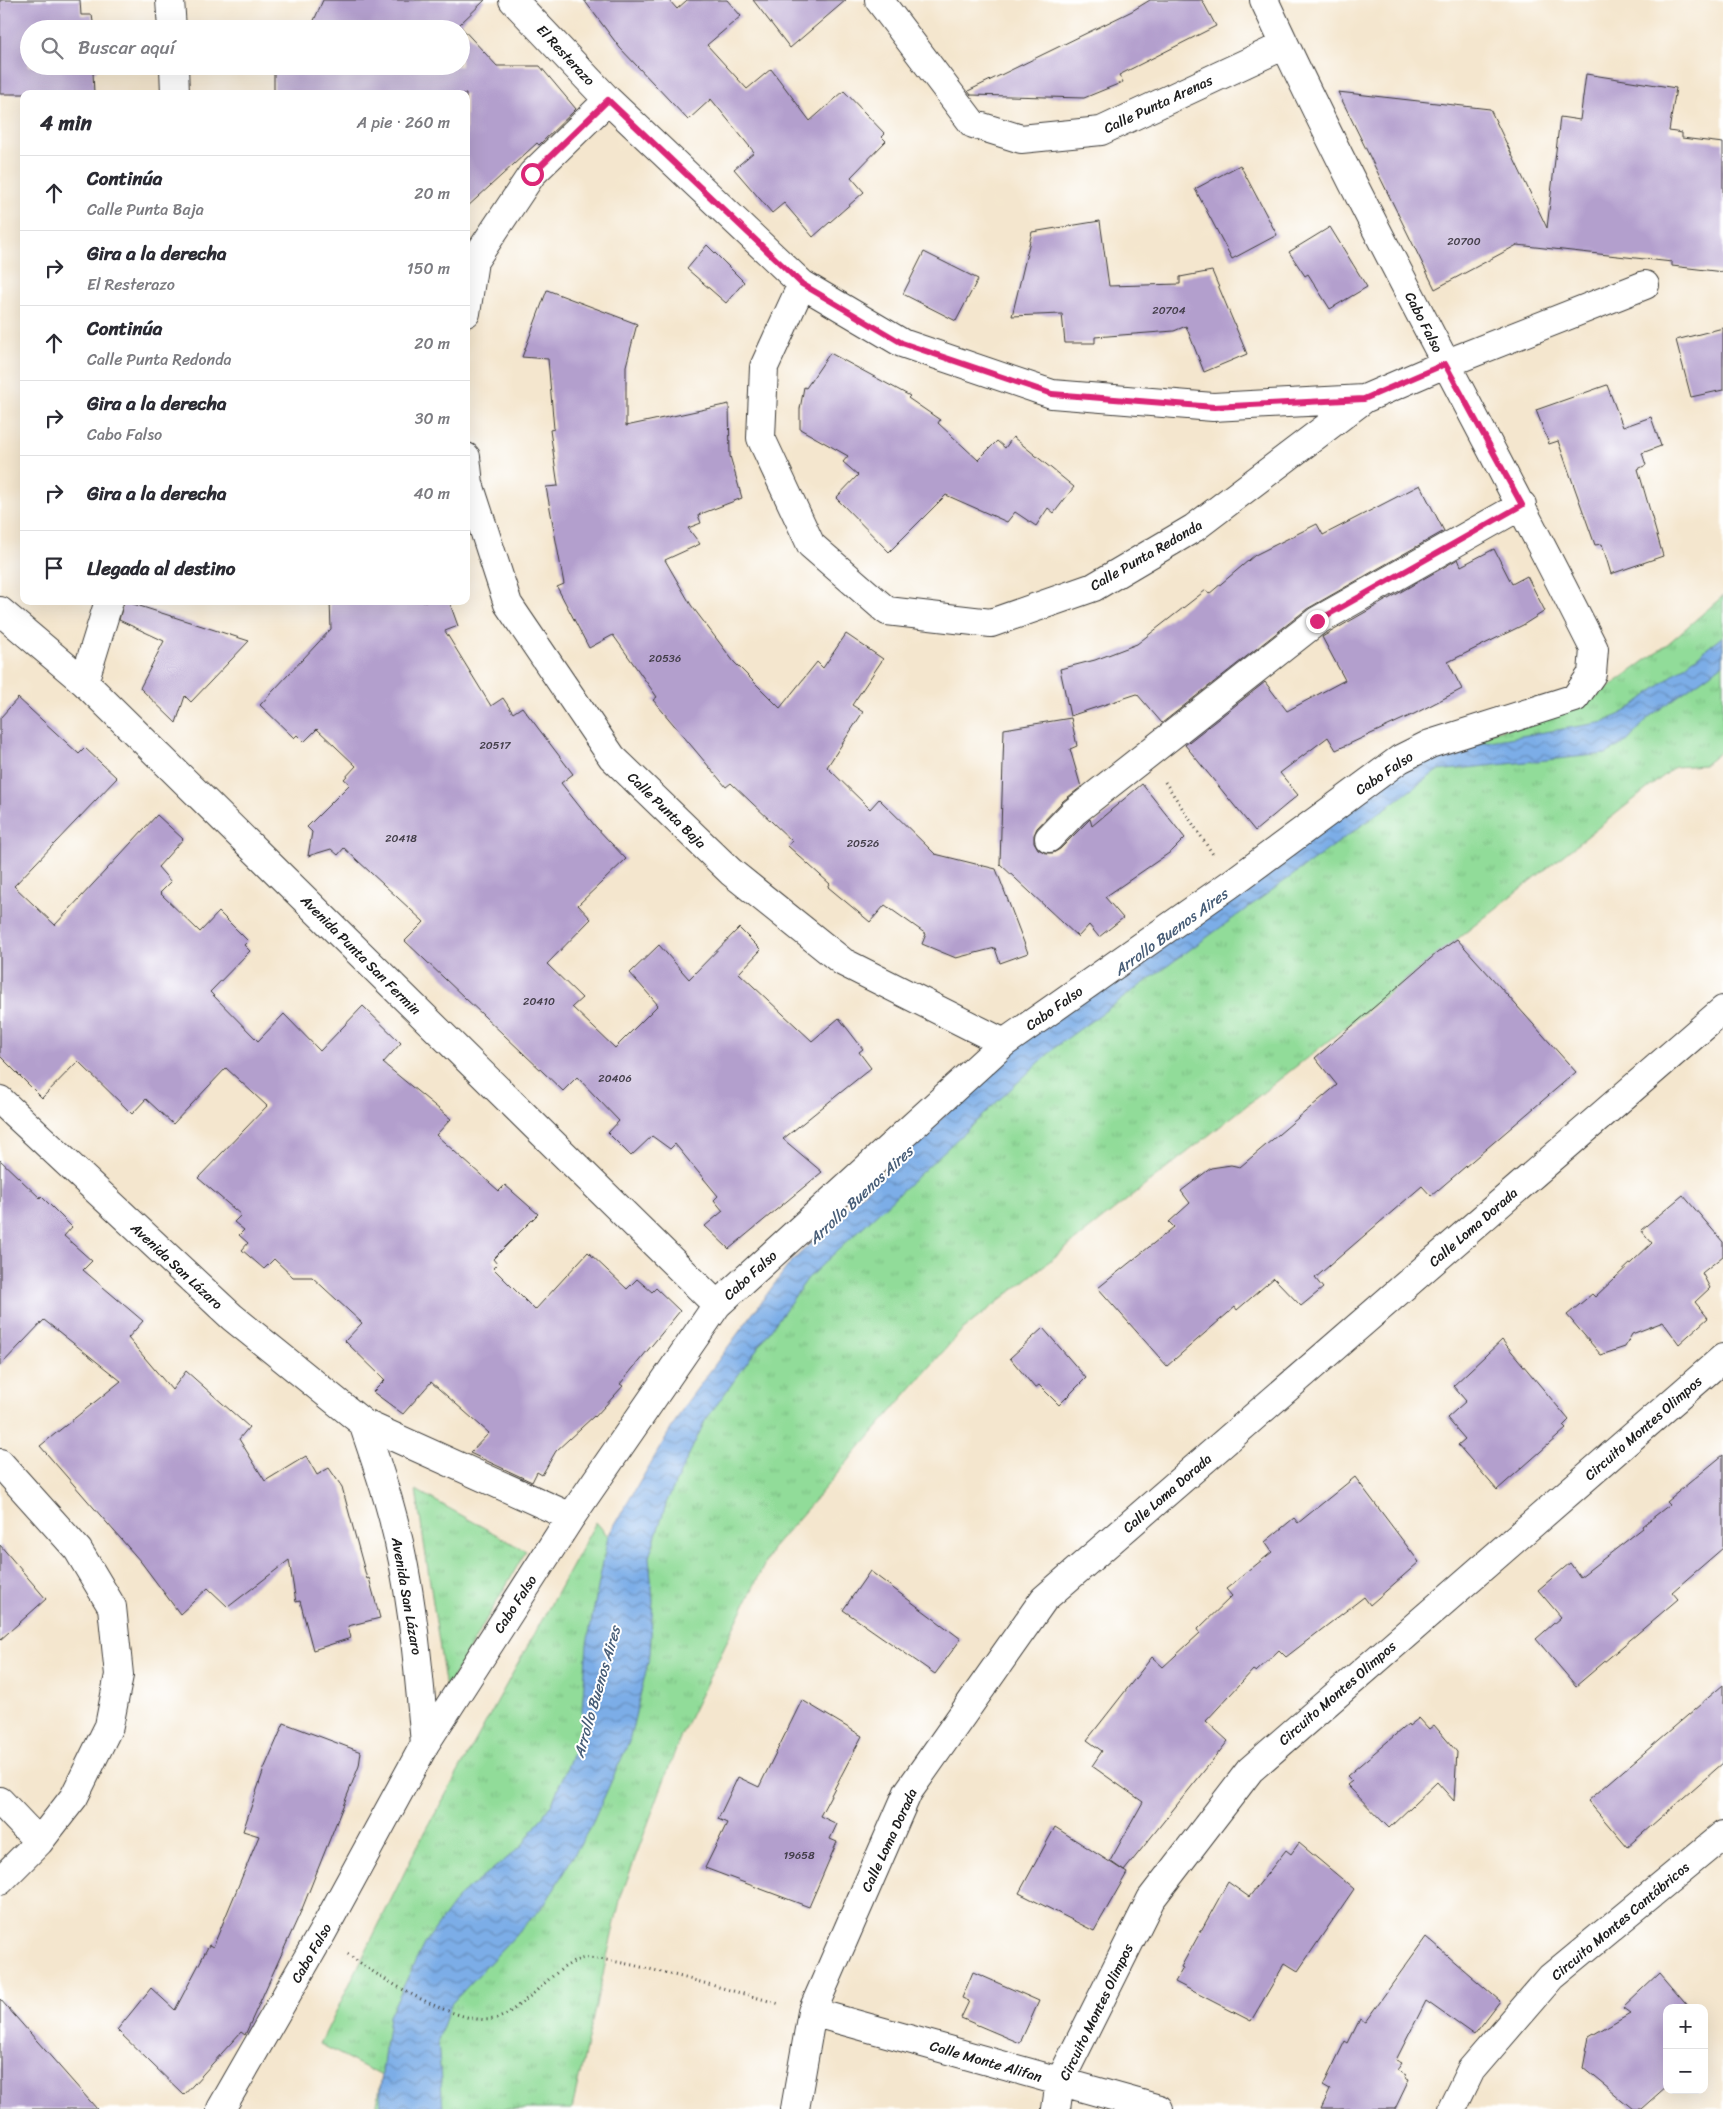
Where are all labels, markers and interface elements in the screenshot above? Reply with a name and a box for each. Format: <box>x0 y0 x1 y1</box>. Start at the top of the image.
street label: El Resterazo <box>530 19 601 92</box>
search box <box>20 20 470 75</box>
text: Buscar aquí <box>78 31 175 64</box>
icon: search <box>38 34 66 62</box>
street label: Calle Punta Arenas <box>1100 68 1217 141</box>
text: 4 min <box>40 104 92 142</box>
text: A pie · 260 m <box>357 108 450 137</box>
text: Continúa <box>87 162 162 195</box>
route start <box>521 163 544 186</box>
icon: ahead <box>40 179 68 207</box>
text: 20 m <box>414 179 450 208</box>
text: Calle Punta Baja <box>87 195 204 224</box>
house number: 20700 <box>1447 232 1481 251</box>
text: Gira a la derecha <box>87 237 226 270</box>
icon: right <box>40 254 68 282</box>
text: 150 m <box>407 254 450 283</box>
text: El Resterazo <box>87 270 175 299</box>
street label: Cabo Falso <box>1398 287 1450 357</box>
house number: 20704 <box>1152 301 1186 320</box>
text: Continúa <box>87 312 162 345</box>
icon: ahead <box>40 329 68 357</box>
text: 20 m <box>414 329 450 358</box>
text: Calle Punta Redonda <box>87 345 232 374</box>
text: Gira a la derecha <box>87 387 226 420</box>
icon: right <box>40 404 68 432</box>
text: 30 m <box>415 404 450 433</box>
text: Cabo Falso <box>87 420 162 449</box>
text: Gira a la derecha <box>87 477 226 510</box>
icon: right <box>40 479 68 507</box>
text: 40 m <box>413 479 450 508</box>
street label: Calle Punta Redonda <box>1085 513 1207 598</box>
text: Llegada al destino <box>87 552 236 585</box>
icon: arrive <box>40 554 68 582</box>
route end <box>1306 610 1329 633</box>
house number: 20536 <box>649 649 681 668</box>
house number: 20517 <box>479 736 511 755</box>
street label: Cabo Falso <box>1350 745 1419 802</box>
street label: Calle Punta Baja <box>621 766 712 855</box>
house number: 20418 <box>385 829 417 848</box>
house number: 20526 <box>847 834 879 853</box>
water label: Arrollo Buenos Aires <box>1108 880 1235 983</box>
street label: Avenida Punta San Fermin <box>294 888 427 1022</box>
street label: Cabo Falso <box>1020 979 1088 1037</box>
house number: 20410 <box>523 992 555 1011</box>
house number: 20406 <box>598 1069 632 1088</box>
water label: Arrollo Buenos Aires <box>802 1138 921 1251</box>
street label: Calle Loma Dorada <box>1423 1181 1524 1274</box>
street label: Avenida San Lázaro <box>124 1216 229 1316</box>
street label: Cabo Falso <box>718 1244 783 1307</box>
street label: Circuito Montes Olimpos <box>1579 1369 1709 1487</box>
street label: Calle Loma Dorada <box>1117 1447 1218 1540</box>
street label: Avenida San Lázaro <box>384 1534 429 1657</box>
street label: Cabo Falso <box>487 1570 544 1639</box>
water label: Arrollo Buenos Aires <box>566 1621 629 1762</box>
street label: Circuito Montes Olimpos <box>1273 1634 1403 1752</box>
street label: Calle Loma Dorada <box>854 1784 924 1896</box>
house number: 19658 <box>783 1846 815 1865</box>
street label: Circuito Montes Cantábricos <box>1545 1856 1695 1987</box>
street label: Cabo Falso <box>284 1919 339 1988</box>
street label: Circuito Montes Olimpos <box>1052 1939 1141 2085</box>
map controls <box>1663 2004 1708 2094</box>
button: + <box>1663 2004 1708 2049</box>
street label: Calle Monte Alifan <box>927 2034 1045 2090</box>
button: − <box>1663 2049 1708 2094</box>

